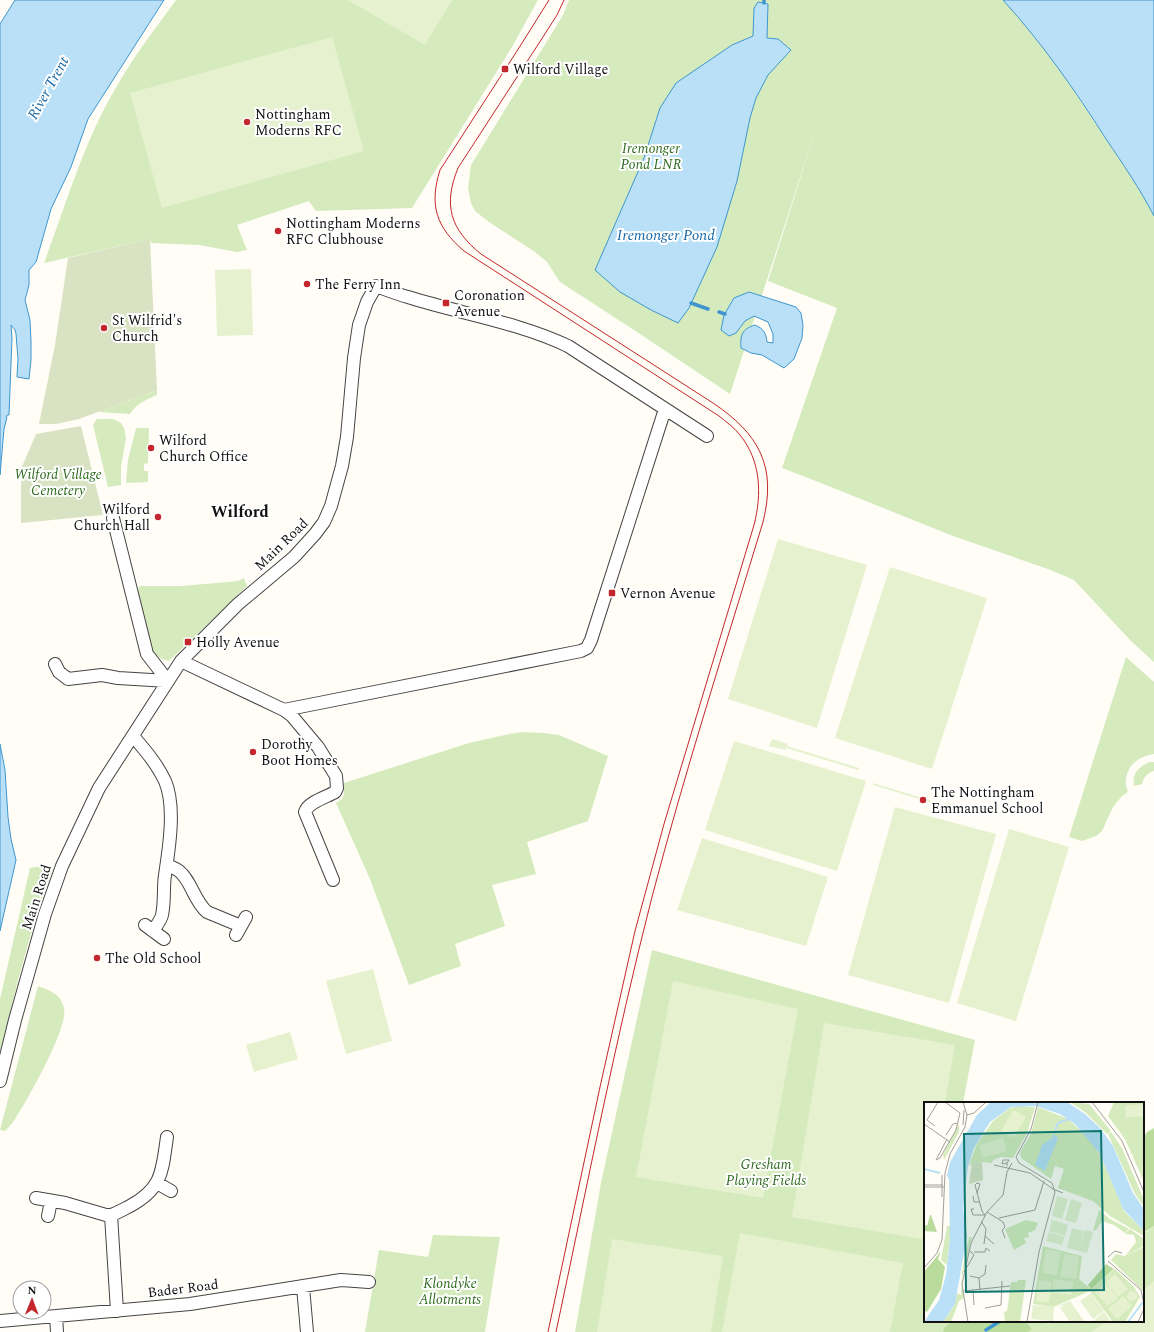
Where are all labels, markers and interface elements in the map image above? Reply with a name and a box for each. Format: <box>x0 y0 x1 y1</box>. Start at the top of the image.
water label: River Trent <box>22 52 75 124</box>
place label: Wilford Village <box>513 59 609 80</box>
marker: Wilford Village <box>500 64 510 74</box>
place label: Nottingham Moderns RFC <box>255 104 342 141</box>
marker: Nottingham Moderns RFC <box>242 117 252 127</box>
park label: Iremonger Pond LNR <box>620 138 682 175</box>
place label: Nottingham Moderns RFC Clubhouse <box>286 213 421 250</box>
water label: Iremonger Pond <box>617 224 715 247</box>
marker: Nottingham Moderns RFC Clubhouse <box>273 226 283 236</box>
place label: The Ferry Inn <box>315 274 401 295</box>
marker: The Ferry Inn <box>302 279 312 289</box>
place label: Coronation Avenue <box>454 285 525 322</box>
marker: Coronation Avenue <box>441 298 451 308</box>
place label: St Wilfrid's Church <box>112 310 182 347</box>
marker: St Wilfrid's Church <box>99 323 109 333</box>
place label: Wilford Church Office <box>159 430 248 467</box>
marker: Wilford Church Office <box>146 443 156 453</box>
park label: Wilford Village Cemetery <box>14 464 102 501</box>
place label: Wilford Church Hall <box>74 499 150 536</box>
district label: Wilford <box>211 500 269 524</box>
marker: Wilford Church Hall <box>153 512 163 522</box>
street label: Main Road <box>250 513 313 575</box>
place label: Vernon Avenue <box>620 583 716 604</box>
marker: Vernon Avenue <box>607 588 617 598</box>
place label: Holly Avenue <box>196 632 280 653</box>
marker: Holly Avenue <box>183 637 193 647</box>
place label: Dorothy Boot Homes <box>261 734 338 771</box>
marker: Dorothy Boot Homes <box>248 747 258 757</box>
place label: The Nottingham Emmanuel School <box>931 782 1043 819</box>
marker: The Nottingham Emmanuel School <box>918 795 928 805</box>
street label: Main Road <box>16 861 57 933</box>
place label: The Old School <box>105 948 201 969</box>
marker: The Old School <box>92 953 102 963</box>
inset map <box>924 1102 1144 1322</box>
park label: Gresham Playing Fields <box>726 1154 806 1191</box>
park label: Klondyke Allotments <box>418 1273 481 1310</box>
street label: Bader Road <box>146 1274 220 1303</box>
north arrow <box>12 1280 52 1320</box>
text: N <box>28 1282 37 1299</box>

